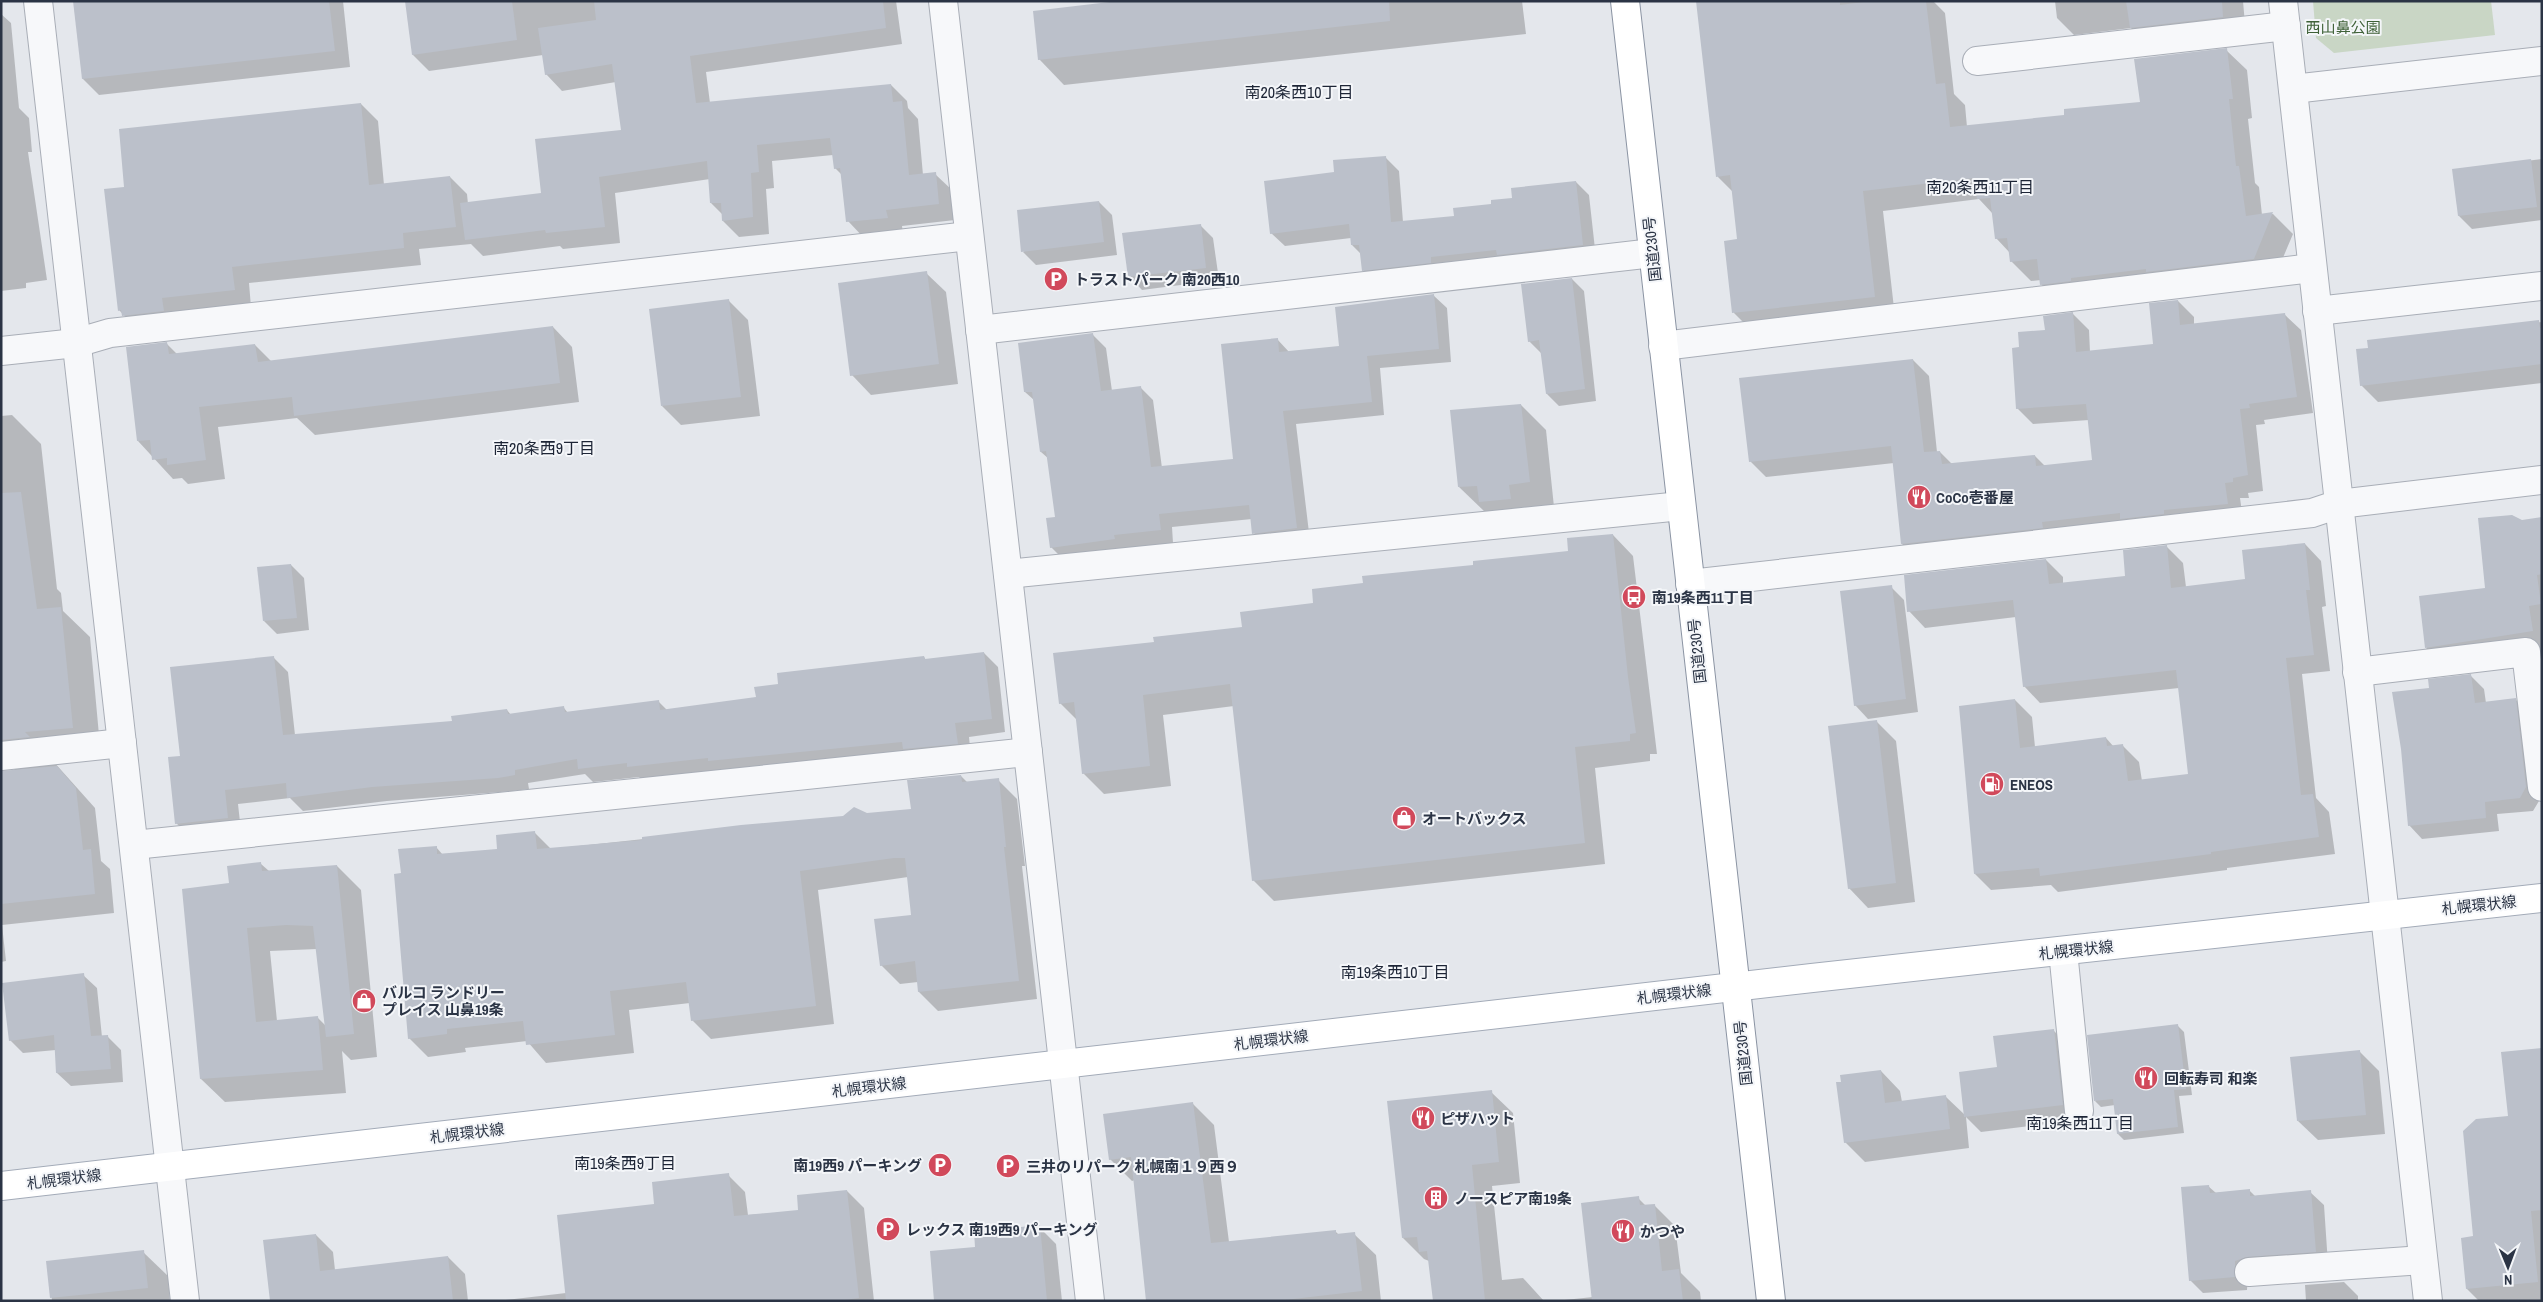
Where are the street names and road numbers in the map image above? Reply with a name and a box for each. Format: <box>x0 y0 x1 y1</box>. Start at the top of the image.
street label: 国道230号 <box>1638 215 1666 283</box>
street label: 国道230号 <box>1683 617 1711 685</box>
street label: 札幌環状線 <box>2441 891 2517 919</box>
street label: 札幌環状線 <box>2038 936 2114 964</box>
street label: 札幌環状線 <box>1635 979 1713 1009</box>
street label: 国道230号 <box>1729 1019 1757 1087</box>
street label: 札幌環状線 <box>1232 1025 1310 1055</box>
street label: 札幌環状線 <box>830 1072 908 1102</box>
street label: 札幌環状線 <box>428 1118 506 1148</box>
street label: 札幌環状線 <box>25 1164 103 1194</box>

